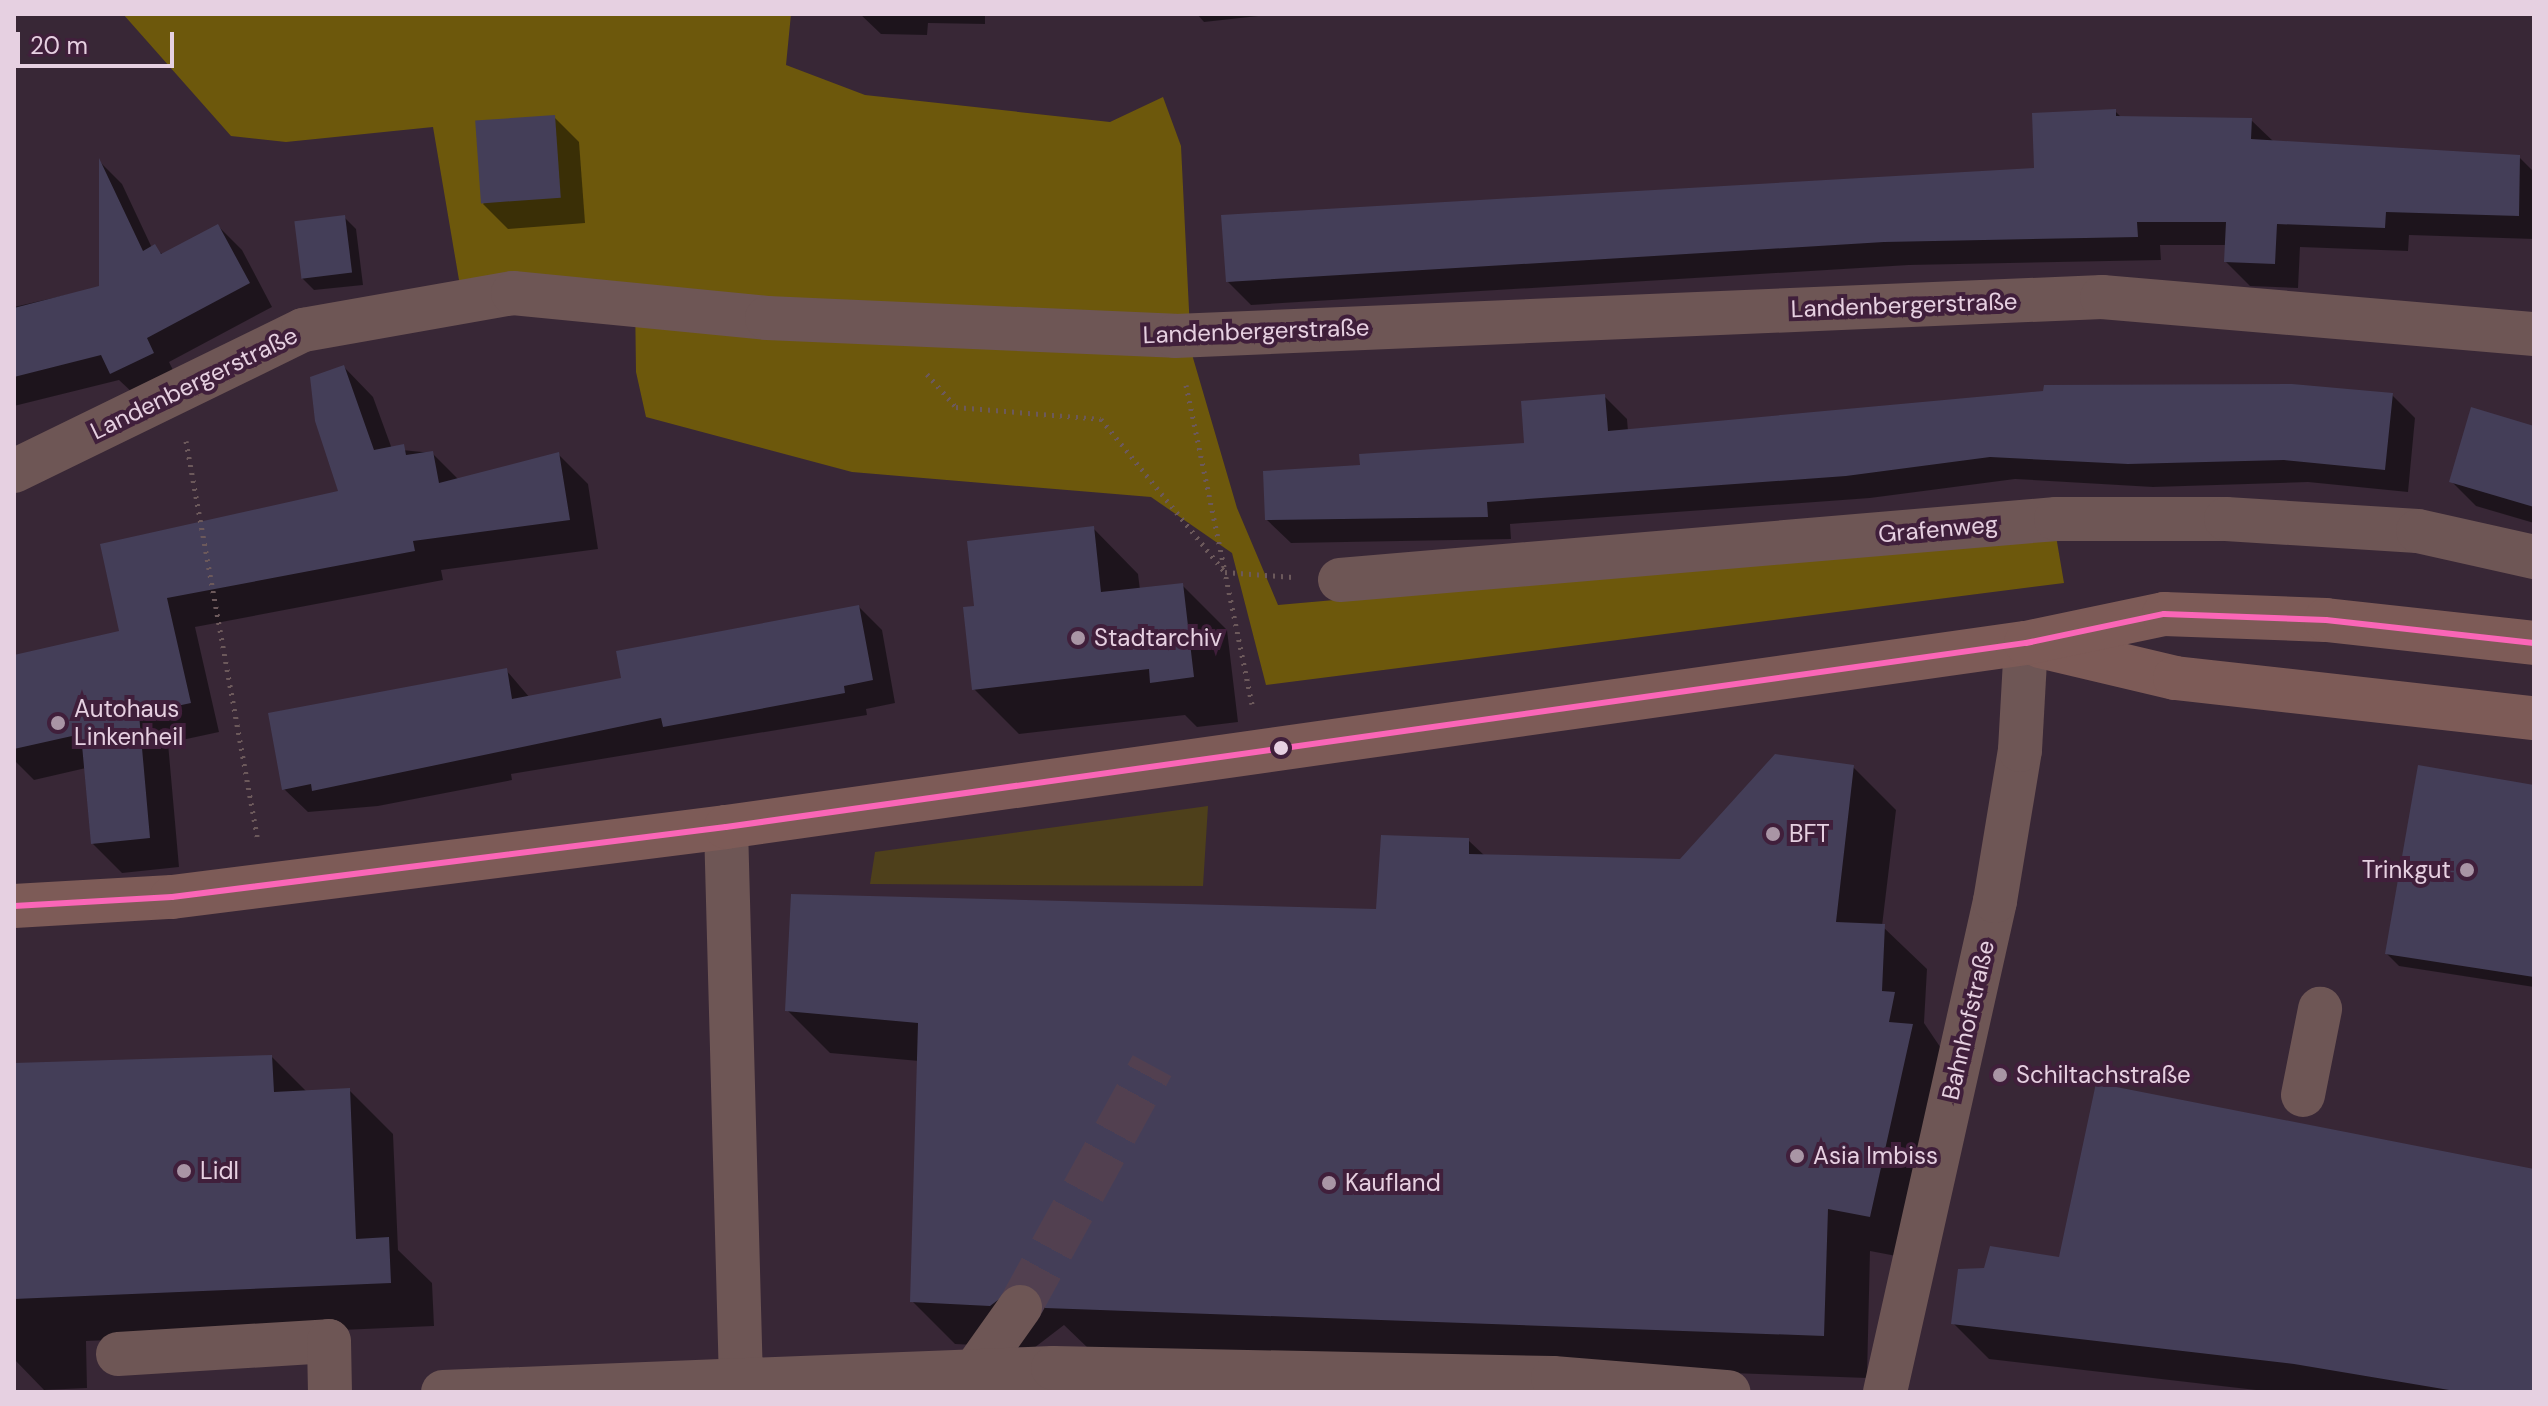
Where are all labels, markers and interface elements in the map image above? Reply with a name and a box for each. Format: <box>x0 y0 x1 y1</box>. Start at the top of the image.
scale bar <box>20 16 178 66</box>
text: 20 m <box>30 30 88 61</box>
street label: Landenbergerstraße <box>1790 287 2018 323</box>
street label: Landenbergerstraße <box>1142 313 1370 349</box>
street label: Landenbergerstraße <box>86 320 302 446</box>
street label: Grafenweg <box>1877 509 1999 549</box>
place label: Stadtarchiv <box>1094 624 1222 652</box>
marker: Stadtarchiv <box>1069 629 1087 647</box>
place label: Autohaus Linkenheil <box>74 695 183 751</box>
marker: Autohaus Linkenheil <box>49 714 67 732</box>
unlabelled marker <box>1273 740 1289 756</box>
place label: BFT <box>1789 820 1830 848</box>
marker: BFT <box>1764 825 1782 843</box>
place label: Trinkgut <box>2362 856 2451 884</box>
marker: Trinkgut <box>2458 861 2476 879</box>
street label: Bahnhofstraße <box>1936 937 2000 1103</box>
place label: Schiltachstraße <box>2016 1061 2191 1089</box>
marker: Schiltachstraße <box>1991 1066 2009 1084</box>
place label: Asia Imbiss <box>1813 1142 1938 1170</box>
marker: Asia Imbiss <box>1788 1147 1806 1165</box>
place label: Lidl <box>200 1157 239 1185</box>
marker: Lidl <box>175 1162 193 1180</box>
place label: Kaufland <box>1345 1169 1441 1197</box>
marker: Kaufland <box>1320 1174 1338 1192</box>

